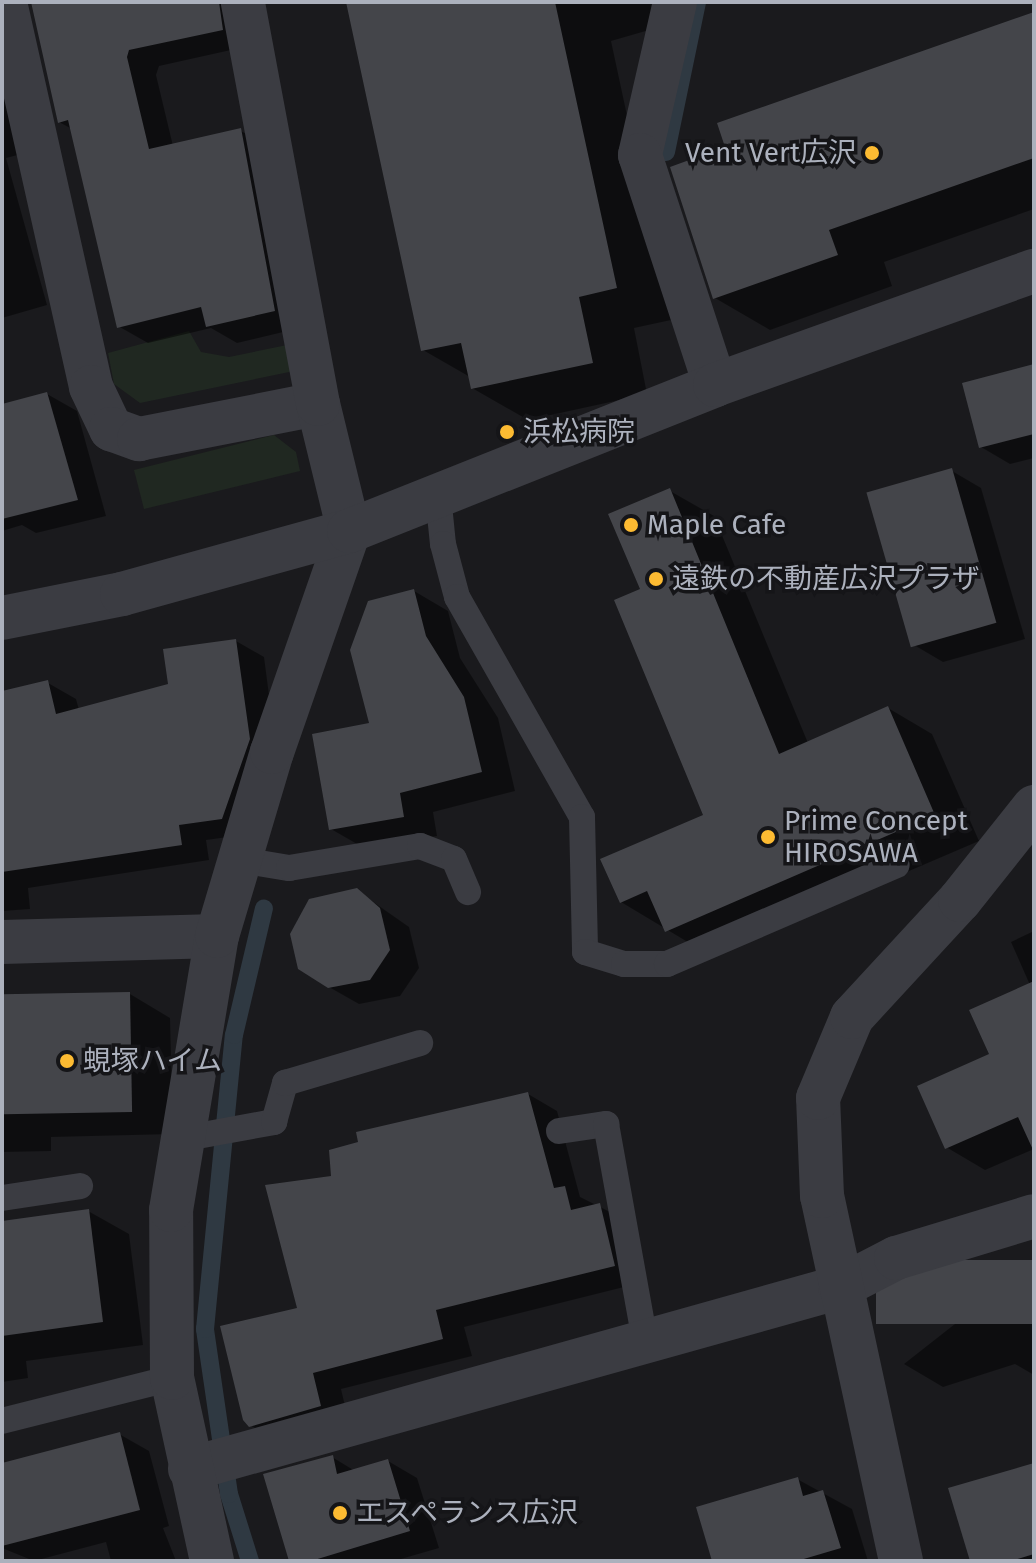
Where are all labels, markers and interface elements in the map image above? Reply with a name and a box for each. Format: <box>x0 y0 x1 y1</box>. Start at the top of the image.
place label: Vent Vert広沢 <box>685 136 856 170</box>
marker: Vent Vert広沢 <box>863 144 881 162</box>
place label: 浜松病院 <box>523 415 635 449</box>
marker: 浜松病院 <box>498 423 516 441</box>
place label: Maple Cafe <box>647 508 786 542</box>
marker: Maple Cafe <box>622 516 640 534</box>
place label: 遠鉄の不動産広沢プラザ <box>672 562 980 596</box>
marker: 遠鉄の不動産広沢プラザ <box>647 570 665 588</box>
place label: Prime Concept HIROSAWA <box>784 804 968 870</box>
marker: Prime Concept HIROSAWA <box>759 828 777 846</box>
place label: 蜆塚ハイム <box>83 1044 223 1078</box>
marker: 蜆塚ハイム <box>58 1052 76 1070</box>
place label: エスペランス広沢 <box>356 1496 580 1530</box>
marker: エスペランス広沢 <box>331 1504 349 1522</box>

